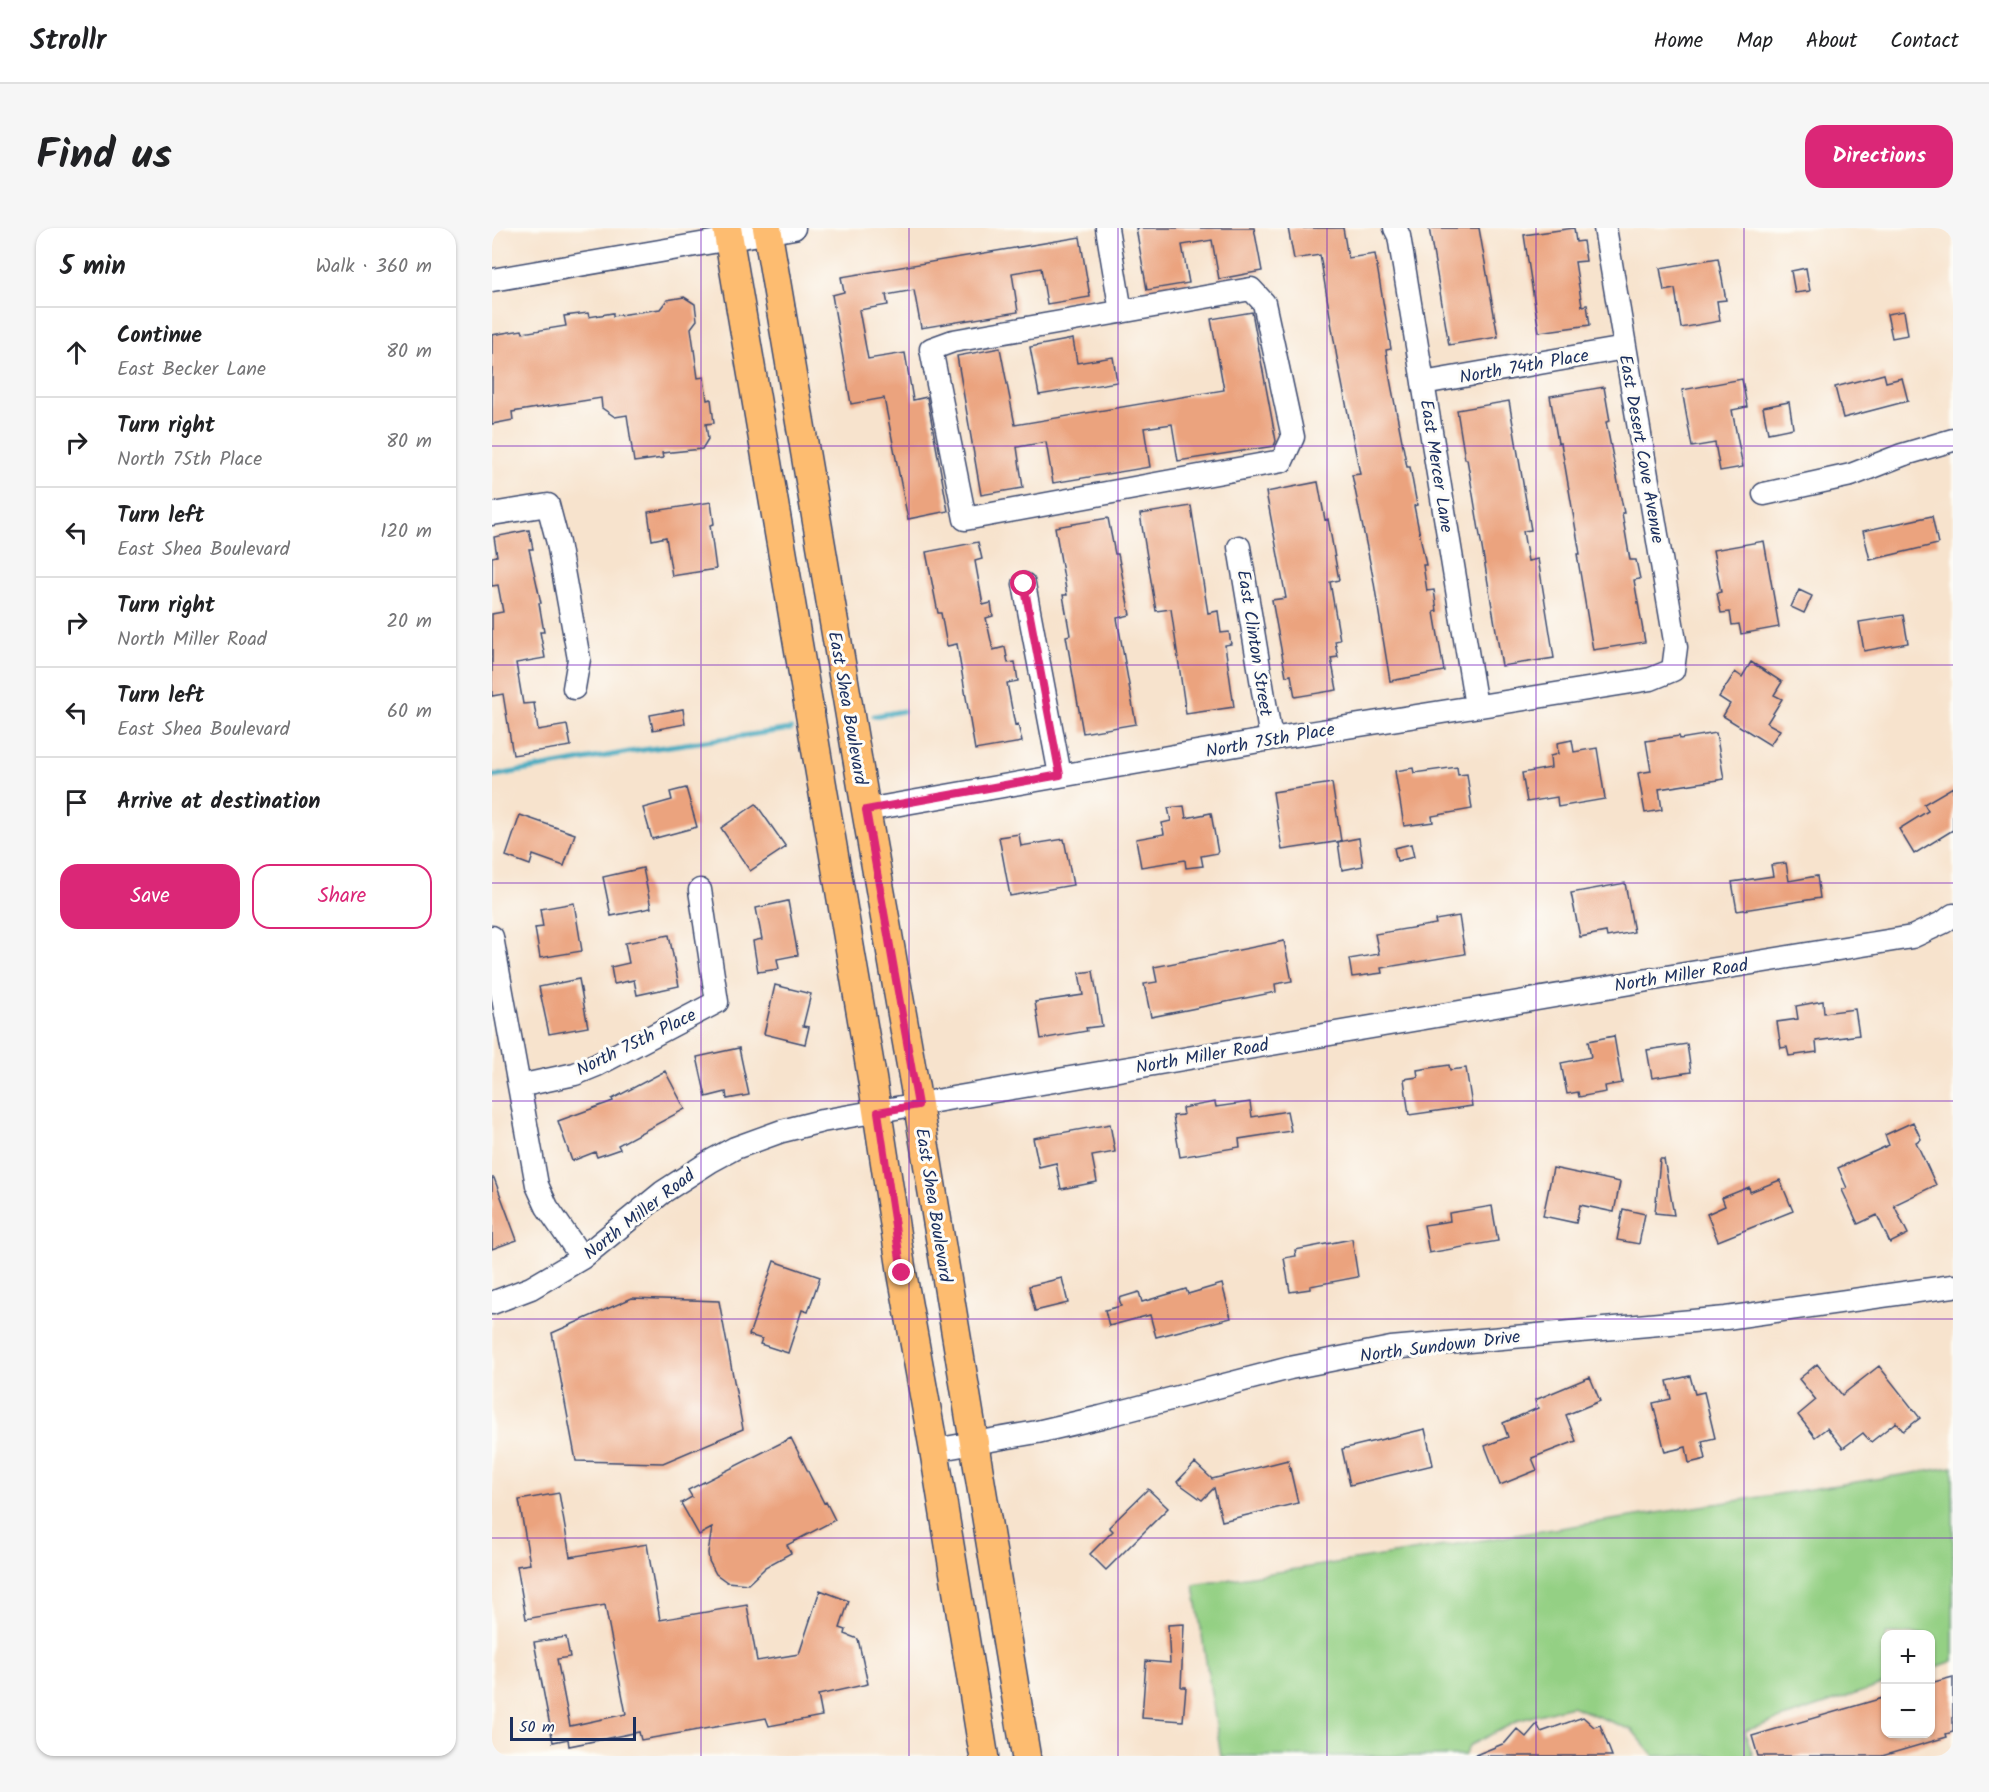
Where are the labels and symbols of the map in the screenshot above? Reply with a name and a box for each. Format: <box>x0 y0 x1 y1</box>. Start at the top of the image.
street label: North 74th Place <box>1457 342 1591 393</box>
street label: East Desert Cove Avenue <box>1610 353 1671 546</box>
street label: East Mercer Lane <box>1411 398 1460 535</box>
street label: East Clinton Street <box>1228 568 1280 719</box>
route start <box>1010 570 1036 596</box>
street label: East Shea Boulevard <box>819 629 874 788</box>
street label: North 75th Place <box>1203 716 1337 767</box>
street label: North Miller Road <box>1612 951 1751 1001</box>
street label: North 75th Place <box>572 1002 702 1085</box>
street label: North Miller Road <box>1133 1031 1272 1083</box>
street label: East Shea Boulevard <box>906 1126 959 1285</box>
street label: North Miller Road <box>578 1162 703 1268</box>
route end <box>888 1259 914 1285</box>
street label: North Sundown Drive <box>1358 1323 1522 1372</box>
scale bar <box>510 1714 636 1742</box>

